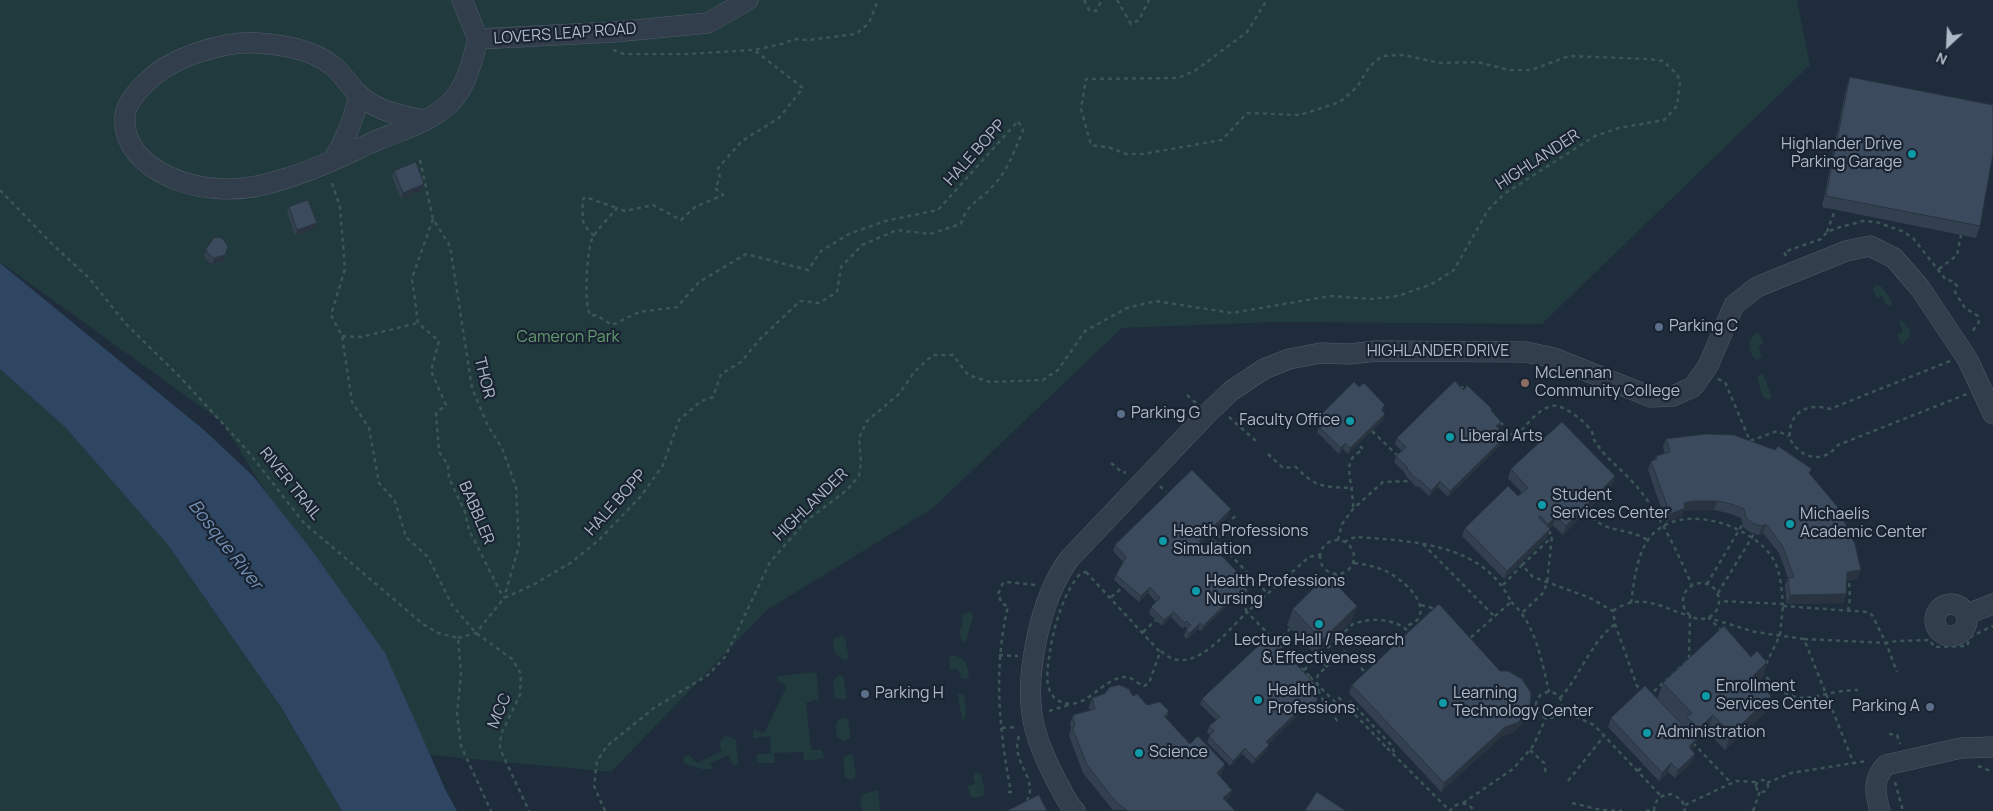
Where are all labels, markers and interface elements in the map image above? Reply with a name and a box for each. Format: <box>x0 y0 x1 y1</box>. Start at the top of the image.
street label: LOVERS LEAP ROAD <box>493 19 637 49</box>
north arrow <box>1923 20 1973 70</box>
text: N <box>1933 48 1950 70</box>
street label: HALE BOPP <box>940 116 1010 190</box>
street label: HIGHLANDER <box>1492 126 1584 194</box>
place label: Highlander Drive Parking Garage <box>1781 135 1902 173</box>
marker: Highlander Drive Parking Garage <box>1906 148 1918 160</box>
place label: Parking C <box>1669 317 1738 337</box>
marker: Parking C <box>1653 321 1665 333</box>
park label: Cameron Park <box>517 328 619 348</box>
street label: HIGHLANDER DRIVE <box>1367 342 1509 362</box>
street label: THOR <box>470 355 498 401</box>
place label: McLennan Community College <box>1535 364 1680 402</box>
marker: McLennan Community College <box>1519 377 1531 389</box>
place label: Parking G <box>1131 404 1200 424</box>
marker: Parking G <box>1115 408 1127 420</box>
place label: Faculty Office <box>1239 411 1340 431</box>
marker: Faculty Office <box>1344 415 1356 427</box>
place label: Liberal Arts <box>1460 427 1543 447</box>
marker: Liberal Arts <box>1444 431 1456 443</box>
street label: RIVER TRAIL <box>255 444 325 524</box>
street label: HIGHLANDER <box>770 465 852 545</box>
street label: HALE BOPP <box>581 466 651 540</box>
street label: BABBLER <box>454 478 498 548</box>
place label: Student Services Center <box>1552 486 1670 524</box>
water label: Bosque River <box>183 496 267 594</box>
marker: Student Services Center <box>1536 499 1548 511</box>
place label: Michaelis Academic Center <box>1800 505 1927 543</box>
marker: Michaelis Academic Center <box>1784 518 1796 530</box>
place label: Heath Professions Simulation <box>1173 522 1308 560</box>
marker: Heath Professions Simulation <box>1157 535 1169 547</box>
place label: Health Professions Nursing <box>1206 572 1345 610</box>
marker: Health Professions Nursing <box>1190 585 1202 597</box>
marker: Lecture Hall / Research & Effectiveness <box>1313 618 1325 630</box>
place label: Lecture Hall / Research & Effectiveness <box>1234 631 1404 669</box>
place label: Enrollment Services Center <box>1716 677 1834 715</box>
place label: Health Professions <box>1268 681 1355 719</box>
place label: Parking H <box>875 684 944 704</box>
place label: Learning Technology Center <box>1453 684 1593 722</box>
marker: Parking H <box>859 688 871 700</box>
marker: Enrollment Services Center <box>1700 690 1712 702</box>
street label: MCC <box>484 691 516 731</box>
marker: Health Professions <box>1252 694 1264 706</box>
marker: Learning Technology Center <box>1437 697 1449 709</box>
place label: Parking A <box>1852 697 1920 717</box>
marker: Parking A <box>1924 701 1936 713</box>
place label: Administration <box>1657 723 1765 743</box>
marker: Administration <box>1641 727 1653 739</box>
place label: Science <box>1149 743 1208 763</box>
marker: Science <box>1133 747 1145 759</box>

